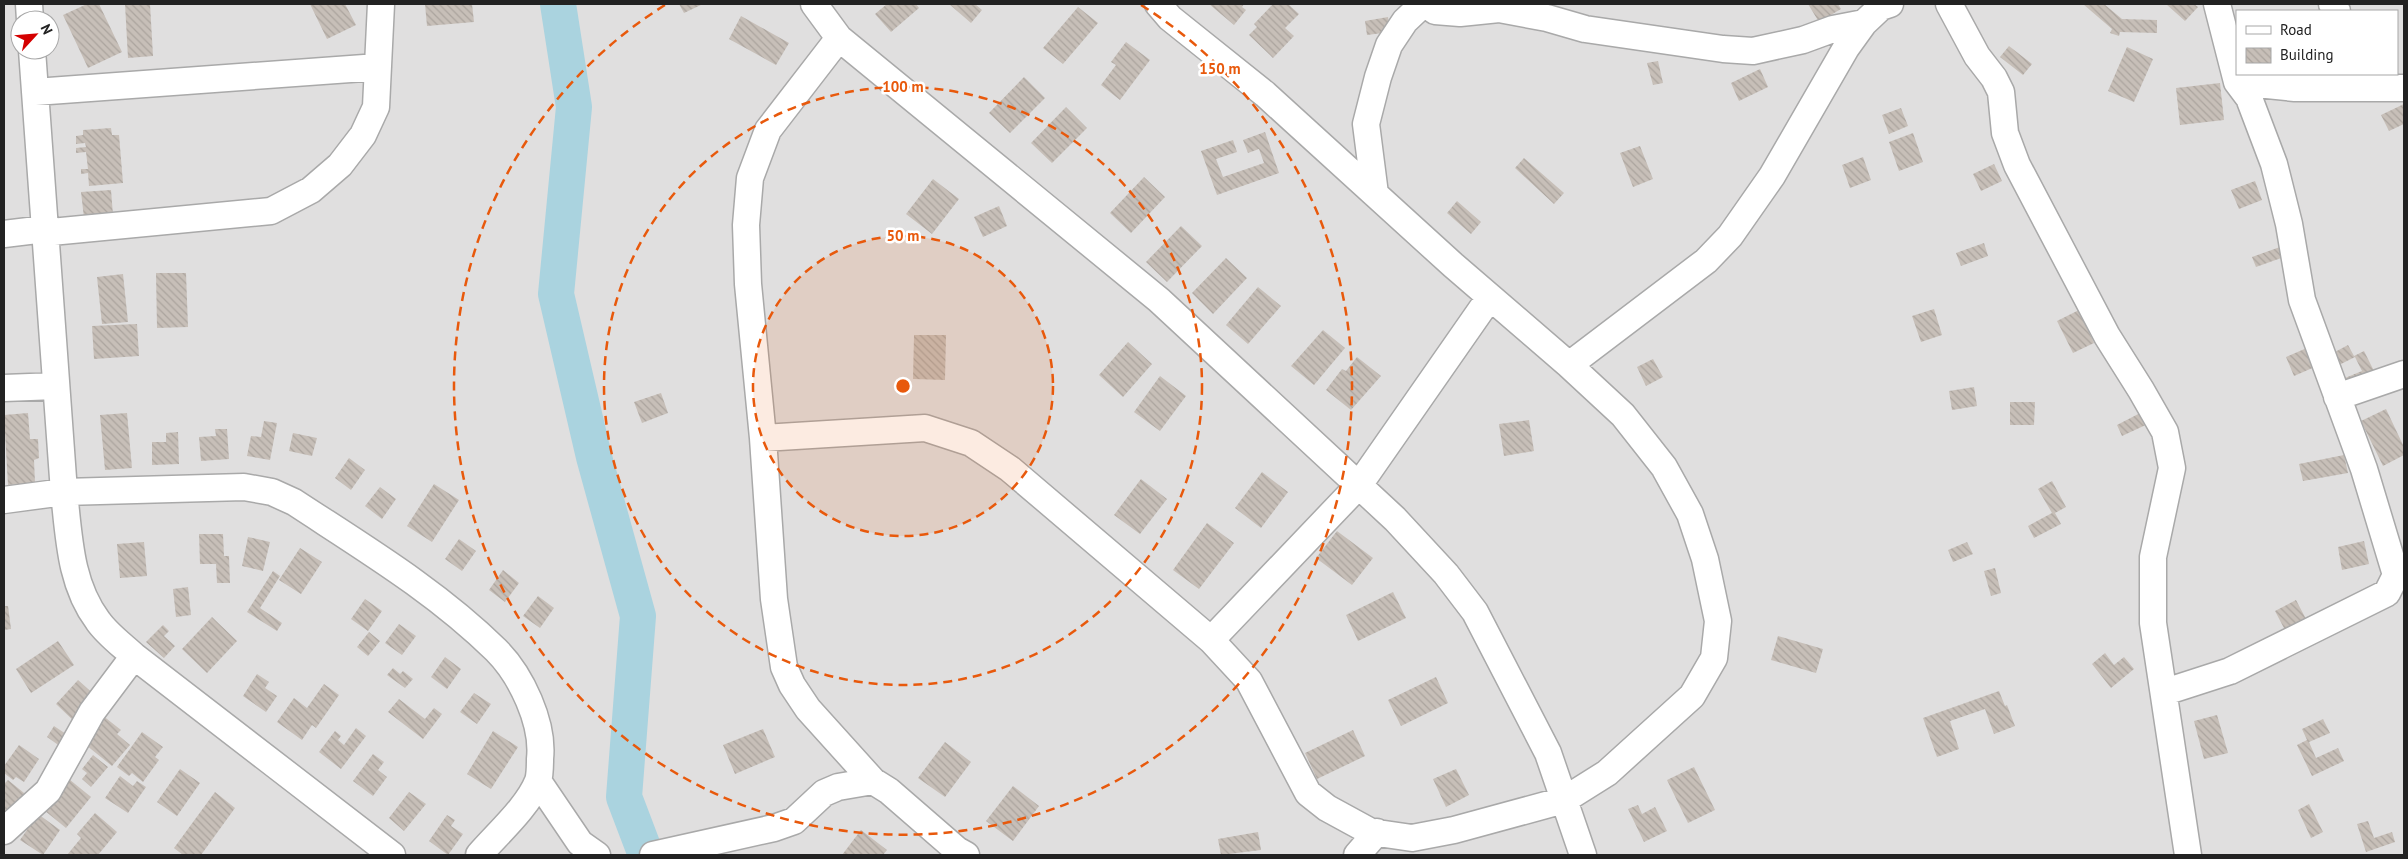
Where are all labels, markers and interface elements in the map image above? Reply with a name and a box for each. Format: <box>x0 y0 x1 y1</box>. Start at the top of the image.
north arrow <box>10 10 60 60</box>
legend <box>2236 10 2398 75</box>
text: Road <box>2280 20 2312 39</box>
text: N <box>37 21 57 37</box>
text: Building <box>2280 45 2334 64</box>
text: 150 m <box>1199 59 1241 78</box>
text: 100 m <box>882 77 924 96</box>
text: 50 m <box>887 226 919 245</box>
centre of rings <box>894 377 912 395</box>

